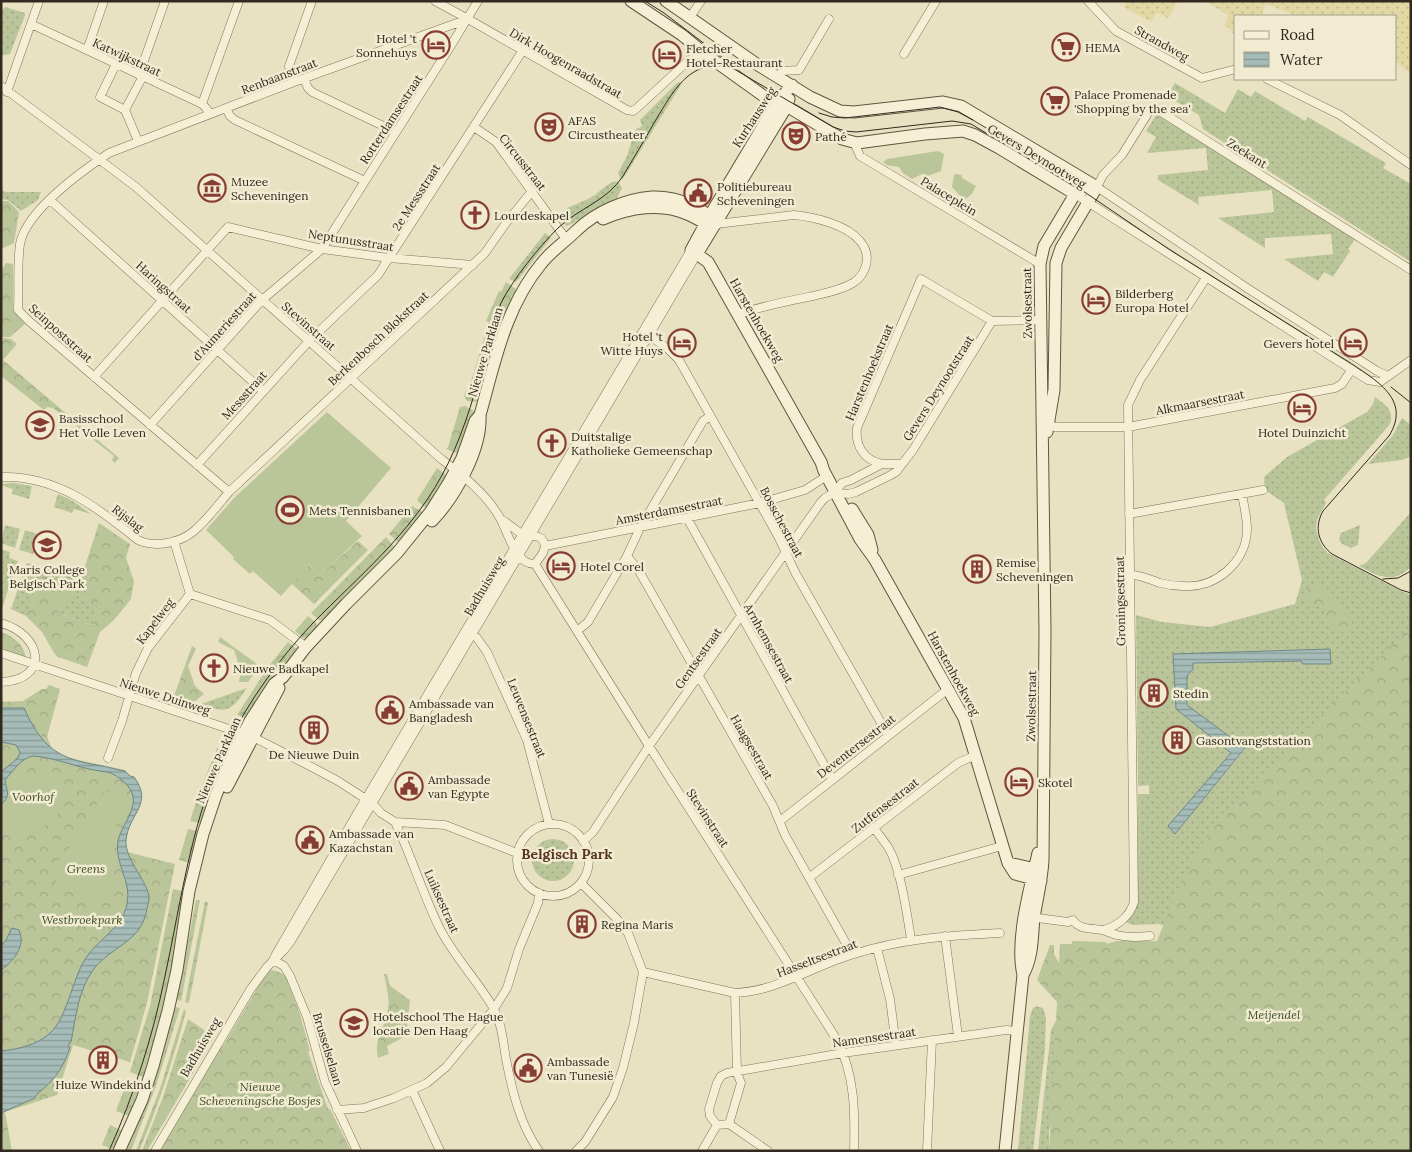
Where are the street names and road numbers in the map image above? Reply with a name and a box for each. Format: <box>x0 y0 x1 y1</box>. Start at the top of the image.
street label: Strandweg <box>1132 22 1192 64</box>
street label: Dirk Hoogenraadstraat <box>507 25 625 102</box>
street label: Katwijkstraat <box>90 35 164 80</box>
street label: Renbaanstraat <box>239 55 319 97</box>
street label: Rotterdamsestraat <box>356 71 426 167</box>
street label: Kurhausweg <box>729 84 779 150</box>
street label: Gevers Deynootweg <box>985 121 1089 192</box>
street label: Circusstraat <box>496 130 550 194</box>
street label: Zeekant <box>1224 135 1270 171</box>
street label: 2e Messstraat <box>389 160 443 233</box>
street label: Palaceplein <box>918 173 980 219</box>
street label: Neptunusstraat <box>307 226 395 254</box>
street label: Haringstraat <box>133 258 195 316</box>
street label: Zwolsestraat <box>1019 267 1035 339</box>
street label: Harstenhoekweg <box>727 275 787 365</box>
street label: Berkenbosch Blokstraat <box>325 287 432 388</box>
street label: d'Aumeriestraat <box>189 288 259 364</box>
street label: Stevinstraat <box>279 298 339 354</box>
street label: Seinpoststraat <box>26 300 96 366</box>
street label: Nieuwe Parklaan <box>464 305 506 399</box>
street label: Harstenhoekstraat <box>842 321 896 423</box>
street label: Gevers Deynootstraat <box>899 332 977 444</box>
street label: Messstraat <box>218 367 270 423</box>
street label: Alkmaarsestraat <box>1153 386 1246 418</box>
street label: Bosschestraat <box>757 484 807 560</box>
street label: Amsterdamsestraat <box>613 492 724 528</box>
street label: Rijslag <box>109 501 147 535</box>
street label: Badhuisweg <box>460 553 508 618</box>
street label: Groningsestraat <box>1112 555 1128 646</box>
street label: Kapelweg <box>133 595 177 647</box>
street label: Arnhemsestraat <box>740 600 797 686</box>
street label: Gentsestraat <box>671 624 725 692</box>
street label: Harstenhoekweg <box>925 628 984 718</box>
street label: Zwolsestraat <box>1023 670 1039 742</box>
street label: Nieuwe Duinweg <box>118 674 213 718</box>
street label: Leuvensestraat <box>504 676 550 760</box>
street label: Deventersestraat <box>814 710 899 781</box>
street label: Haagsestraat <box>727 712 777 782</box>
street label: Nieuwe Parklaan <box>192 714 244 806</box>
street label: Zutfensestraat <box>848 774 922 836</box>
street label: Stevinstraat <box>684 786 733 850</box>
street label: Luiksestraat <box>421 867 463 936</box>
street label: Hasseltsestraat <box>774 936 860 980</box>
street label: Brusselselaan <box>310 1011 346 1087</box>
street label: Badhuisweg <box>176 1014 224 1079</box>
street label: Namensestraat <box>831 1024 917 1050</box>

